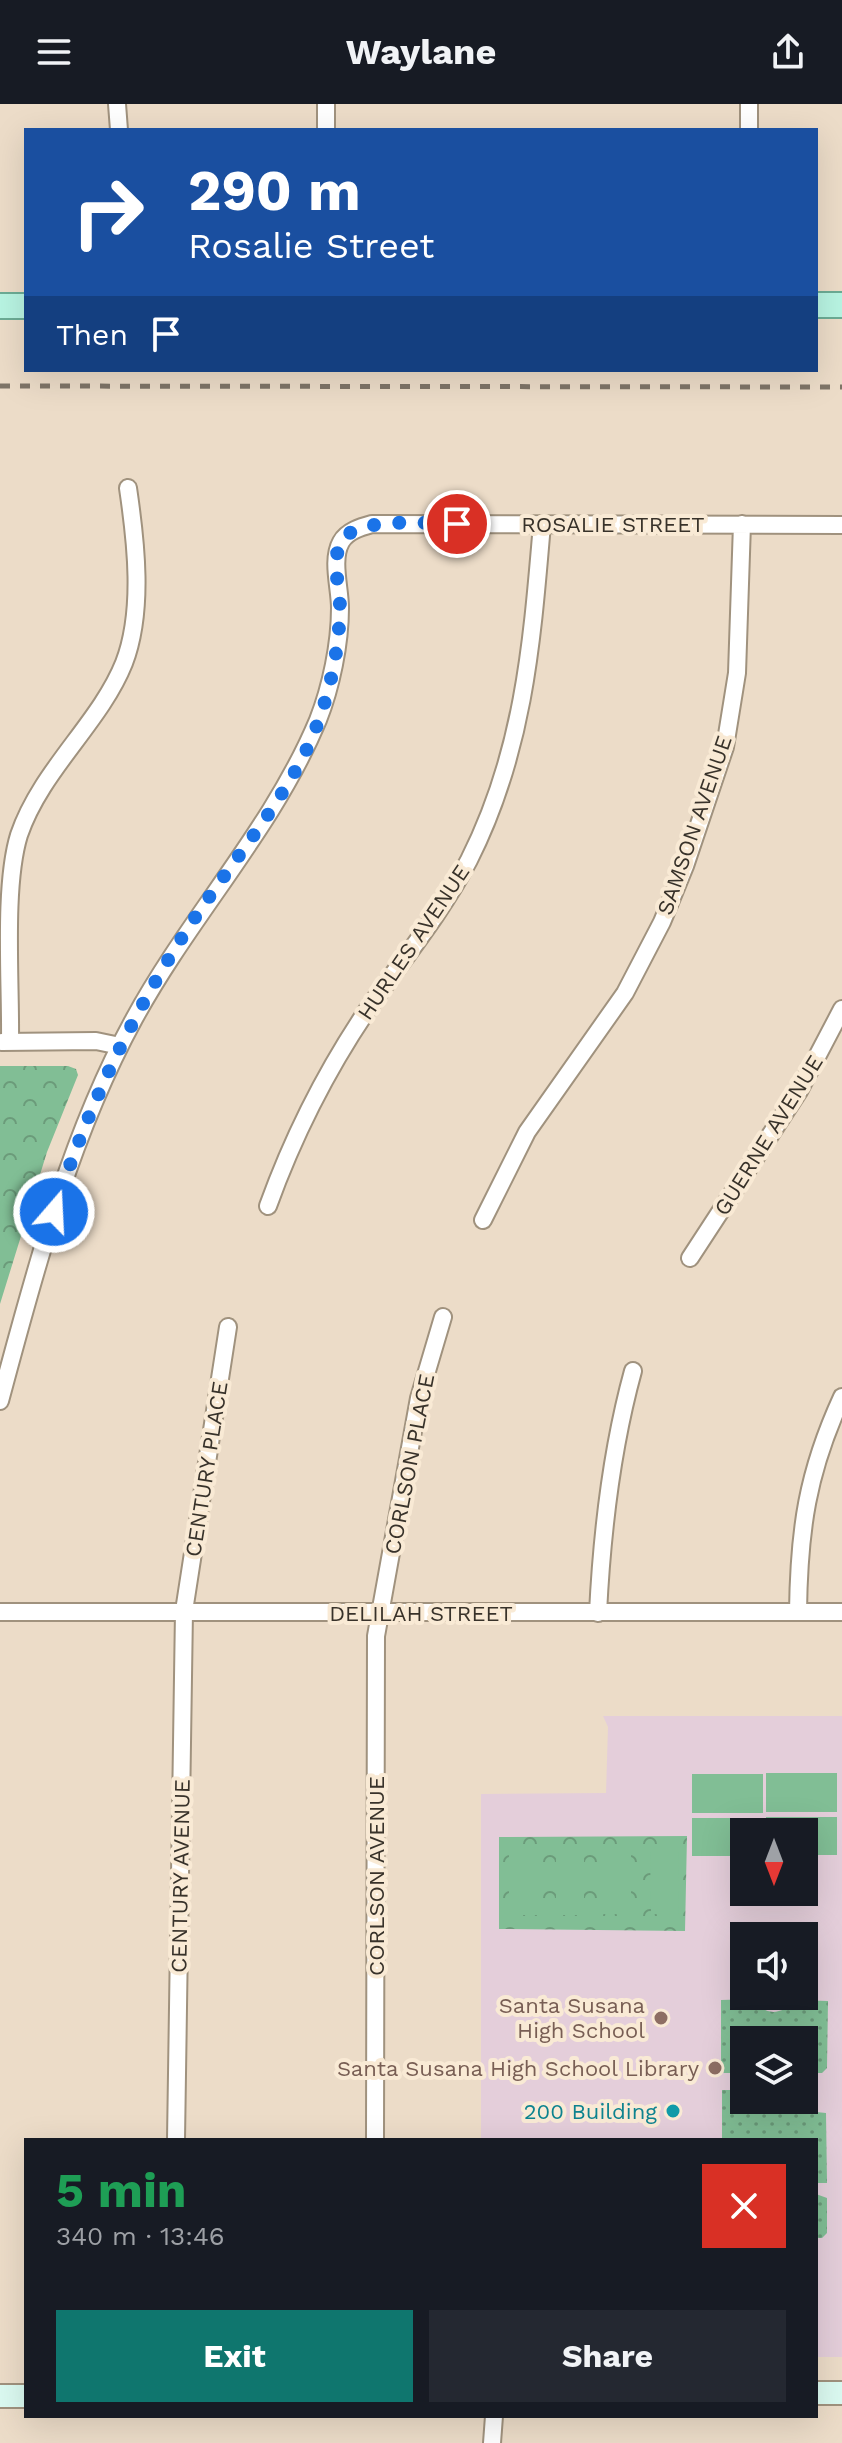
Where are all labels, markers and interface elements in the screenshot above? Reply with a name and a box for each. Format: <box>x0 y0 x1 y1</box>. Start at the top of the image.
icon: menu <box>32 30 76 74</box>
icon: share <box>766 30 810 74</box>
text: Waylane <box>346 31 496 73</box>
text: 290 m <box>188 158 361 224</box>
icon: right <box>56 160 160 264</box>
text: Rosalie Street <box>188 225 434 267</box>
icon: arrive <box>144 312 188 356</box>
text: Then <box>56 317 128 352</box>
pin <box>423 490 491 558</box>
icon: arrive <box>435 502 479 546</box>
street label: ROSALIE STREET <box>521 512 705 537</box>
street label: SAMSON AVENUE <box>652 732 737 918</box>
street label: HURLES AVENUE <box>352 860 475 1025</box>
street label: GUERNE AVENUE <box>709 1051 828 1220</box>
position arrow <box>12 1170 96 1254</box>
street label: CORLSON PLACE <box>380 1372 439 1556</box>
street label: CENTURY PLACE <box>180 1380 233 1559</box>
street label: DELILAH STREET <box>329 1601 513 1626</box>
street label: CORLSON AVENUE <box>364 1776 389 1976</box>
street label: CENTURY AVENUE <box>166 1779 195 1973</box>
north arrow <box>730 1818 818 1906</box>
map controls <box>730 1818 818 2114</box>
button: sound <box>730 1922 818 2010</box>
place label: Santa Susana High School <box>499 1993 645 2043</box>
marker: Santa Susana High School <box>652 2009 670 2027</box>
button: layers <box>730 2026 818 2114</box>
place label: Santa Susana High School Library <box>337 2056 700 2081</box>
marker: Santa Susana High School Library <box>706 2059 724 2077</box>
place label: 200 Building <box>524 2099 657 2124</box>
marker: 200 Building <box>664 2102 682 2120</box>
text: 5 min <box>56 2162 187 2219</box>
button: close <box>702 2164 786 2248</box>
text: 340 m · 13:46 <box>56 2221 225 2251</box>
button: Exit <box>56 2310 413 2402</box>
button: Share <box>429 2310 786 2402</box>

